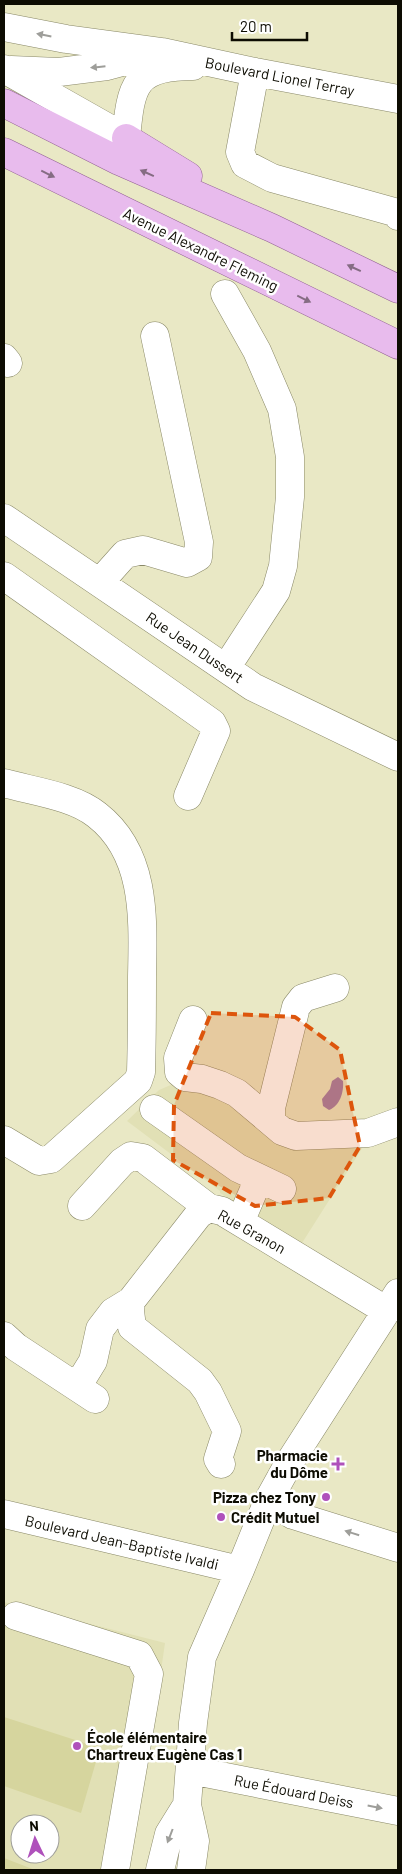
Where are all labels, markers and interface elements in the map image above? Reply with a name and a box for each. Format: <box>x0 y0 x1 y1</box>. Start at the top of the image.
scale bar <box>232 10 307 42</box>
text: 20 m <box>240 17 272 35</box>
one-way arrow <box>37 31 52 39</box>
street label: Boulevard Lionel Terray <box>204 53 356 99</box>
one-way arrow <box>89 63 105 71</box>
one-way arrow <box>140 169 154 177</box>
one-way arrow <box>40 170 55 178</box>
street label: Avenue Alexandre Fleming <box>120 203 282 295</box>
one-way arrow <box>347 264 361 272</box>
one-way arrow <box>296 295 311 303</box>
street label: Rue Jean Dussert <box>143 608 247 686</box>
street label: Rue Granon <box>215 1205 289 1257</box>
place label: Pharmacie du Dôme <box>257 1446 328 1481</box>
marker: Pharmacie du Dôme <box>332 1458 344 1470</box>
place label: Pizza chez Tony <box>213 1488 316 1506</box>
marker: Pizza chez Tony <box>320 1491 332 1503</box>
place label: Crédit Mutuel <box>231 1508 319 1526</box>
street label: Boulevard Jean-Baptiste Ivaldi <box>23 1511 221 1573</box>
marker: Crédit Mutuel <box>215 1511 227 1523</box>
one-way arrow <box>344 1529 359 1537</box>
place label: École élémentaire Chartreux Eugène Cas 1 <box>87 1728 242 1763</box>
marker: École élémentaire Chartreux Eugène Cas 1 <box>71 1740 83 1752</box>
street label: Rue Édouard Deiss <box>233 1771 355 1811</box>
one-way arrow <box>368 1803 384 1811</box>
north arrow <box>10 1814 60 1864</box>
text: N <box>29 1817 39 1834</box>
one-way arrow <box>165 1829 173 1843</box>

